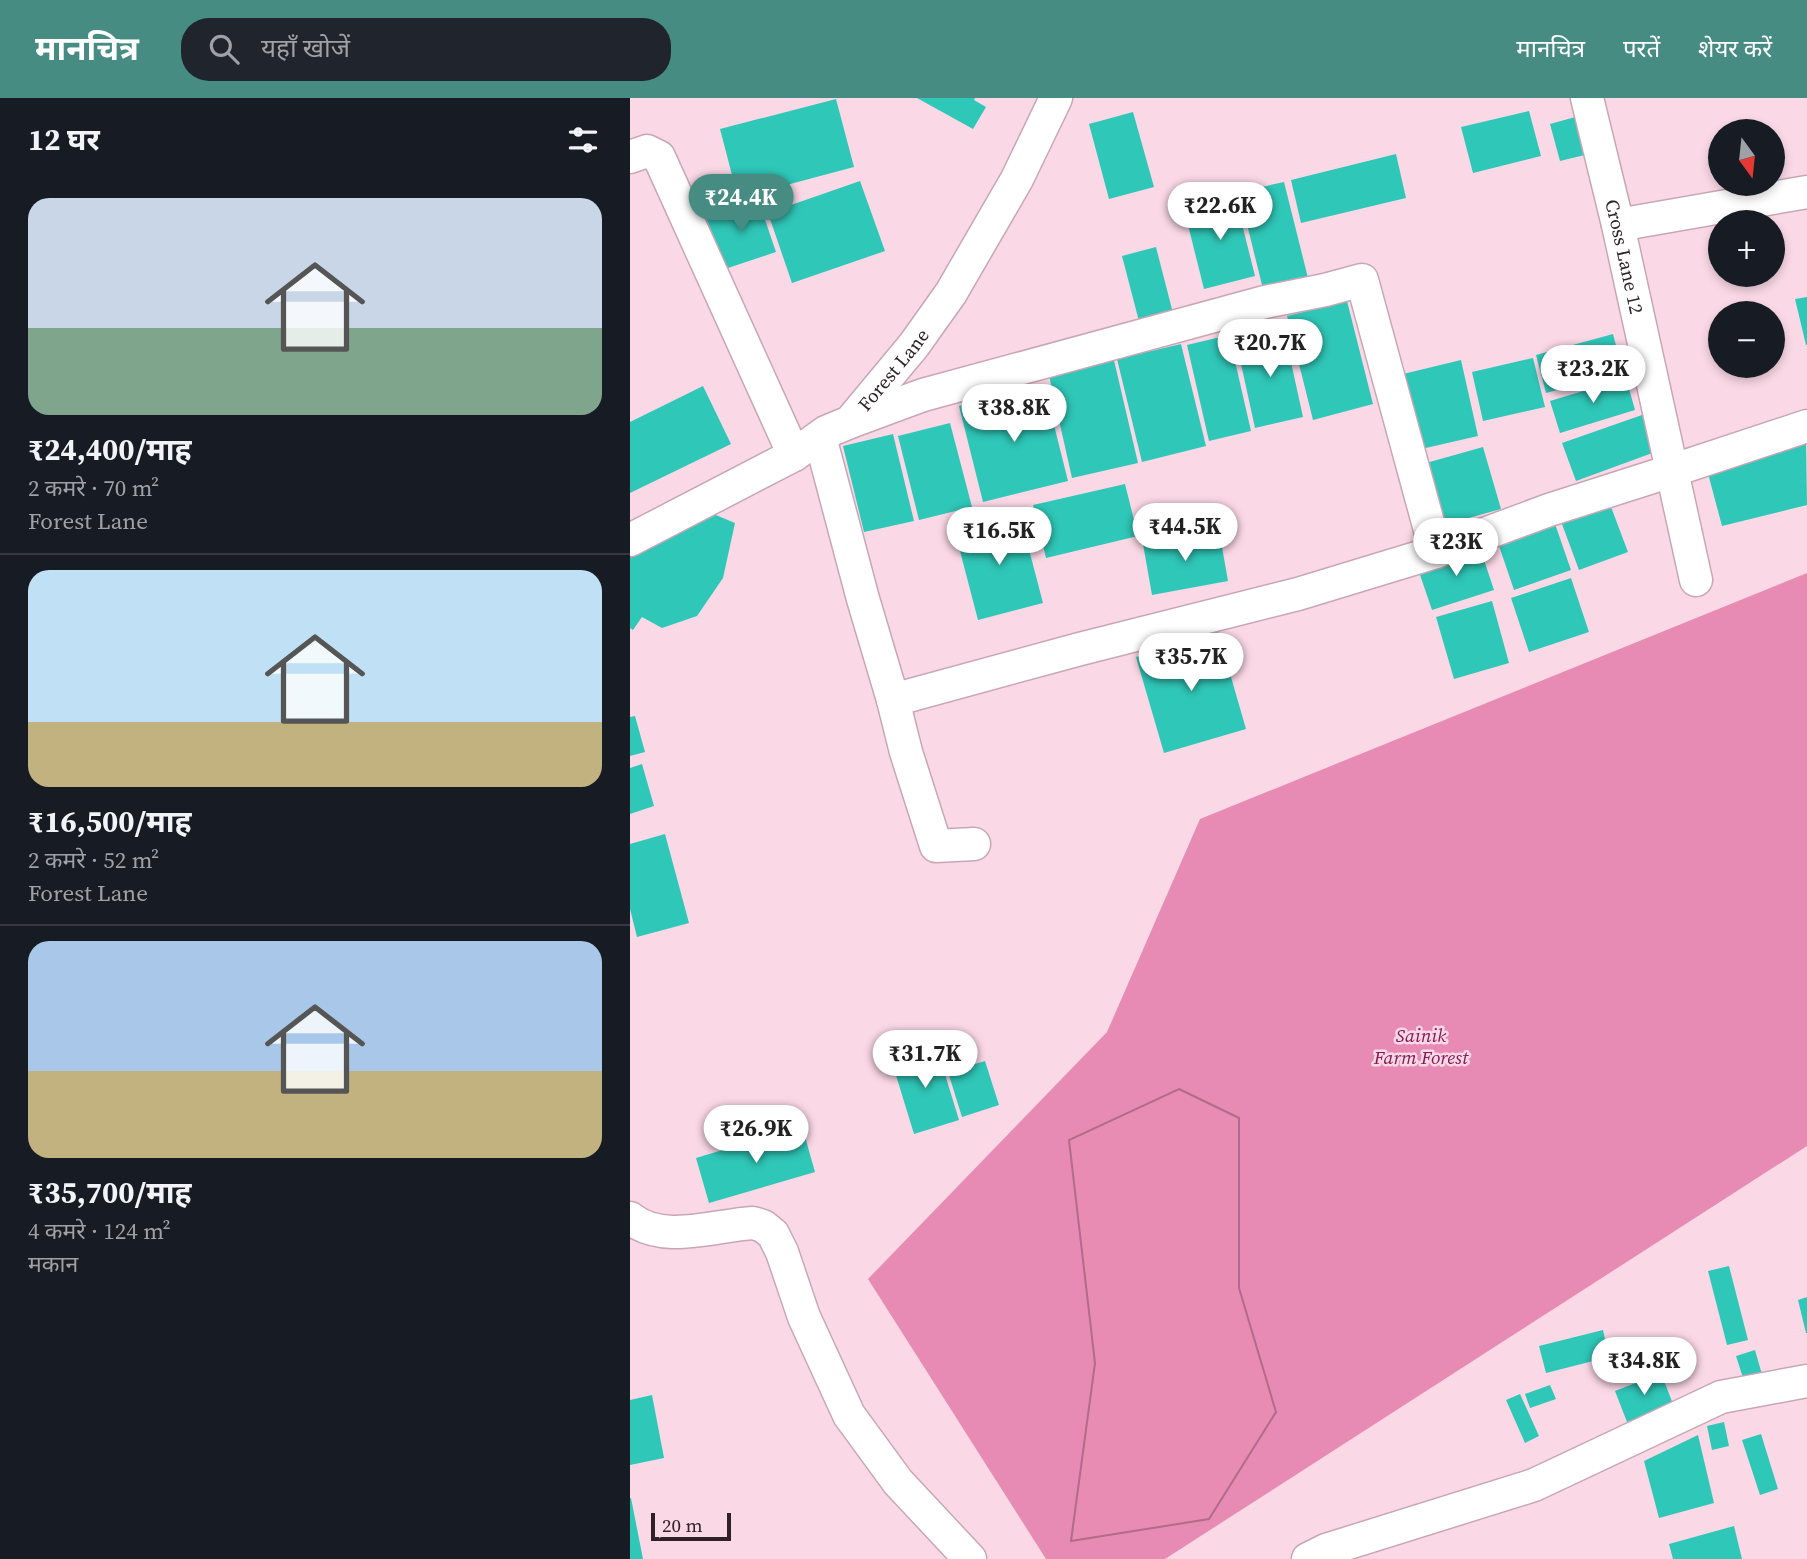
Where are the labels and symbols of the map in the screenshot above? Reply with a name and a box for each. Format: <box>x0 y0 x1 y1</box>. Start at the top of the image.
north arrow <box>1708 119 1785 196</box>
pin: ₹24.4K <box>684 174 798 234</box>
pin: ₹22.6K <box>1163 183 1277 242</box>
street label: Cross Lane 12 <box>1599 197 1650 316</box>
pin: ₹20.7K <box>1213 320 1327 379</box>
street label: Forest Lane <box>852 323 935 416</box>
pin: ₹23.2K <box>1536 345 1650 405</box>
pin: ₹38.8K <box>957 384 1071 444</box>
pin: ₹44.5K <box>1128 504 1242 563</box>
pin: ₹16.5K <box>942 508 1056 567</box>
pin: ₹23K <box>1415 518 1497 578</box>
pin: ₹35.7K <box>1134 634 1248 693</box>
park label: Sainik Farm Forest <box>1373 1022 1469 1070</box>
pin: ₹31.7K <box>868 1030 982 1090</box>
pin: ₹26.9K <box>699 1105 813 1165</box>
pin: ₹34.8K <box>1587 1338 1701 1397</box>
scale bar <box>651 1510 732 1542</box>

